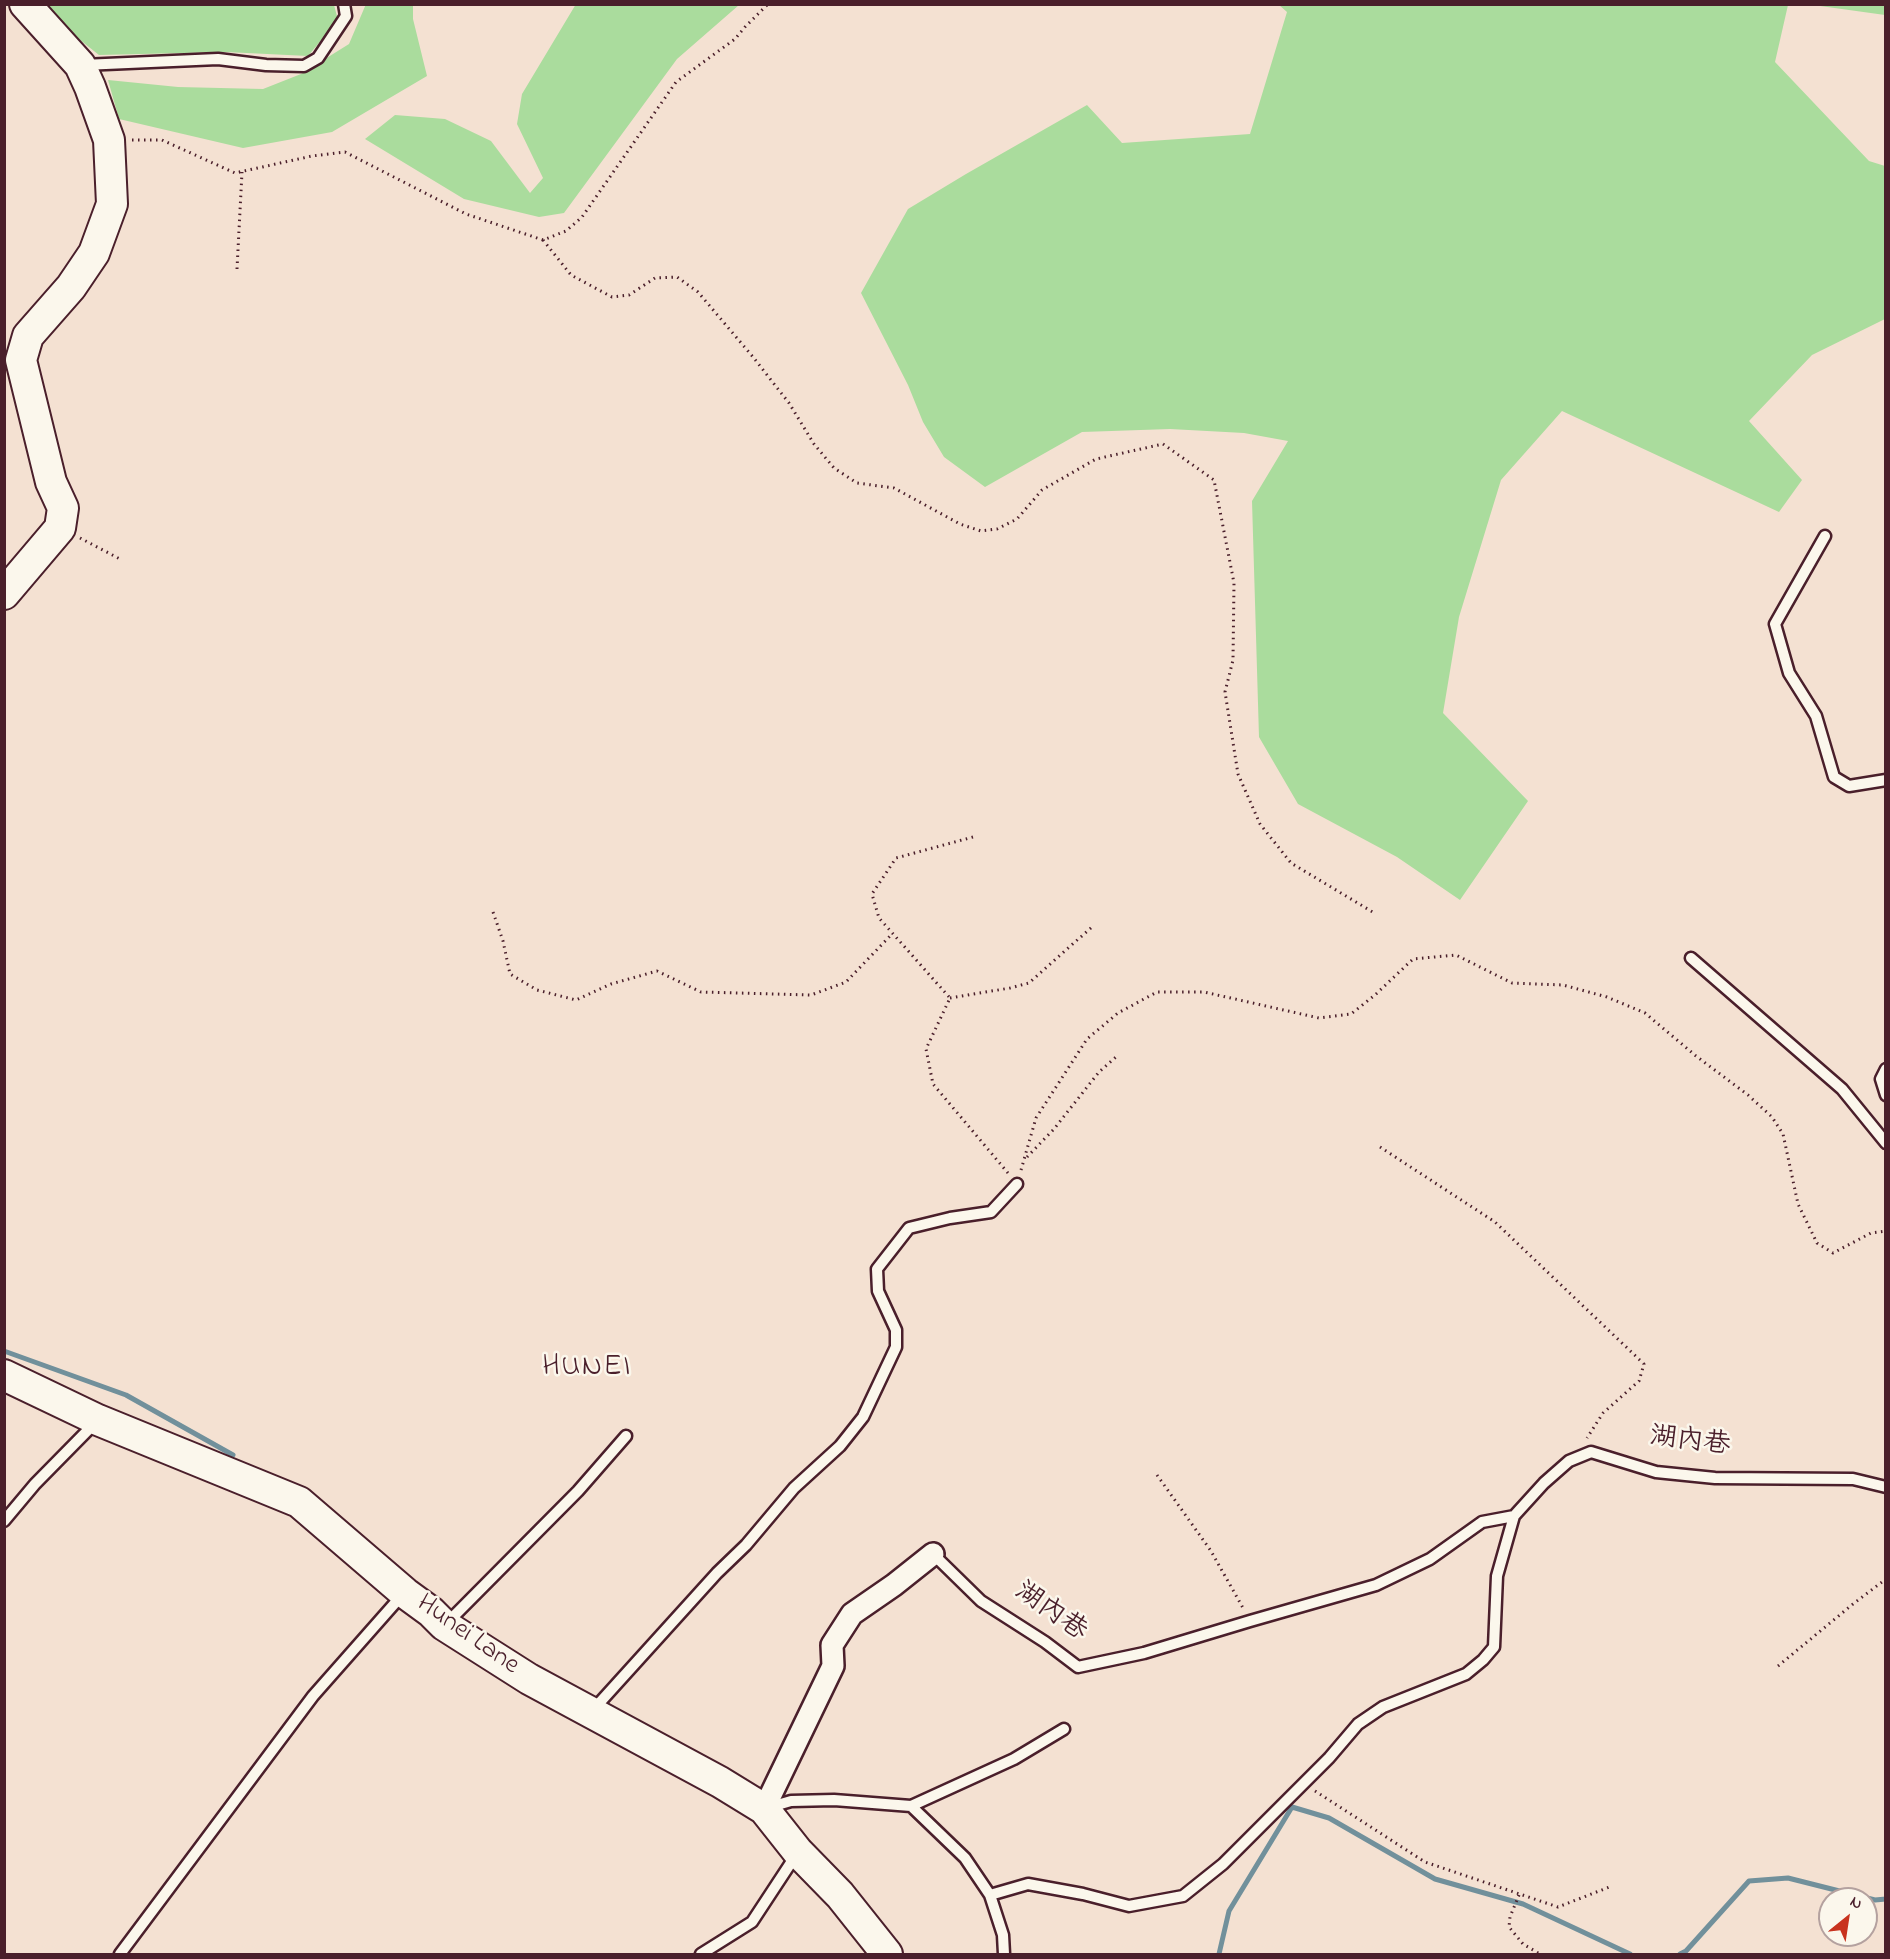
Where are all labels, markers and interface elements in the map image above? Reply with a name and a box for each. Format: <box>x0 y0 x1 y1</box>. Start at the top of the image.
district label: HUNEI <box>542 1351 632 1387</box>
street label: 湖內巷 <box>1648 1422 1732 1464</box>
street label: 湖內巷 <box>1008 1576 1092 1650</box>
street label: Hunei Lane <box>409 1589 525 1683</box>
north arrow <box>1818 1887 1878 1947</box>
text: N <box>1845 1890 1867 1916</box>

